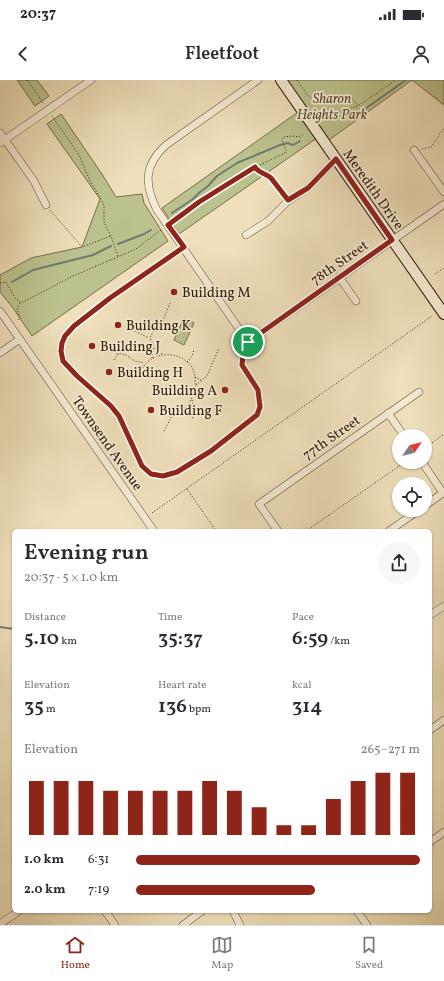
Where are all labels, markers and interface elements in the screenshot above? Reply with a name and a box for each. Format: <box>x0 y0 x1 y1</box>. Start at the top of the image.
text: 20:37 <box>20 4 56 25</box>
text: Fleetfoot <box>185 42 259 67</box>
icon: back <box>12 43 34 65</box>
icon: person <box>410 43 432 65</box>
park label: Sharon Heights Park <box>297 90 368 125</box>
street label: Meredith Drive <box>338 146 408 234</box>
street label: 78th Street <box>307 236 373 290</box>
place label: Building M <box>182 284 250 303</box>
marker: Building M <box>169 287 179 297</box>
place label: Building K <box>126 317 191 336</box>
marker: Building K <box>113 320 123 330</box>
pin <box>231 325 265 359</box>
icon: arrive <box>237 331 259 353</box>
place label: Building J <box>100 338 160 357</box>
marker: Building J <box>87 341 97 351</box>
place label: Building H <box>117 364 183 383</box>
marker: Building H <box>104 367 114 377</box>
place label: Building A <box>152 382 217 401</box>
marker: Building A <box>220 385 230 395</box>
street label: Townsend Avenue <box>67 393 147 495</box>
place label: Building F <box>159 402 222 421</box>
marker: Building F <box>146 405 156 415</box>
street label: 77th Street <box>299 411 365 465</box>
north arrow <box>392 429 432 469</box>
map controls <box>392 429 432 517</box>
button: locate <box>392 477 432 517</box>
text: Evening run <box>24 538 149 569</box>
button: share <box>378 542 420 584</box>
text: 20:37 · 5 × 1.0 km <box>24 569 118 587</box>
text: Distance <box>24 610 66 625</box>
text: Time <box>158 610 182 625</box>
text: Pace <box>292 610 314 625</box>
text: 5.10 <box>24 625 59 653</box>
text: 35:37 <box>158 625 203 653</box>
text: 6:59 <box>292 625 328 653</box>
text: km <box>59 634 77 649</box>
text: /km <box>328 634 350 649</box>
text: Elevation <box>24 678 70 693</box>
text: Heart rate <box>158 678 207 693</box>
text: kcal <box>292 678 312 693</box>
text: 35 <box>24 693 44 721</box>
text: 136 <box>158 693 187 721</box>
text: 314 <box>292 693 322 721</box>
text: m <box>44 702 56 717</box>
text: bpm <box>187 702 211 717</box>
text: Elevation <box>24 741 78 759</box>
text: 265–271 m <box>361 741 420 759</box>
text: 1.0 km <box>24 851 64 869</box>
text: 6:31 <box>88 851 109 869</box>
text: 2.0 km <box>24 881 66 899</box>
text: 7:19 <box>88 881 109 899</box>
tab: Home <box>61 934 90 973</box>
tab: Map <box>211 934 233 973</box>
tab: Saved <box>355 934 383 973</box>

